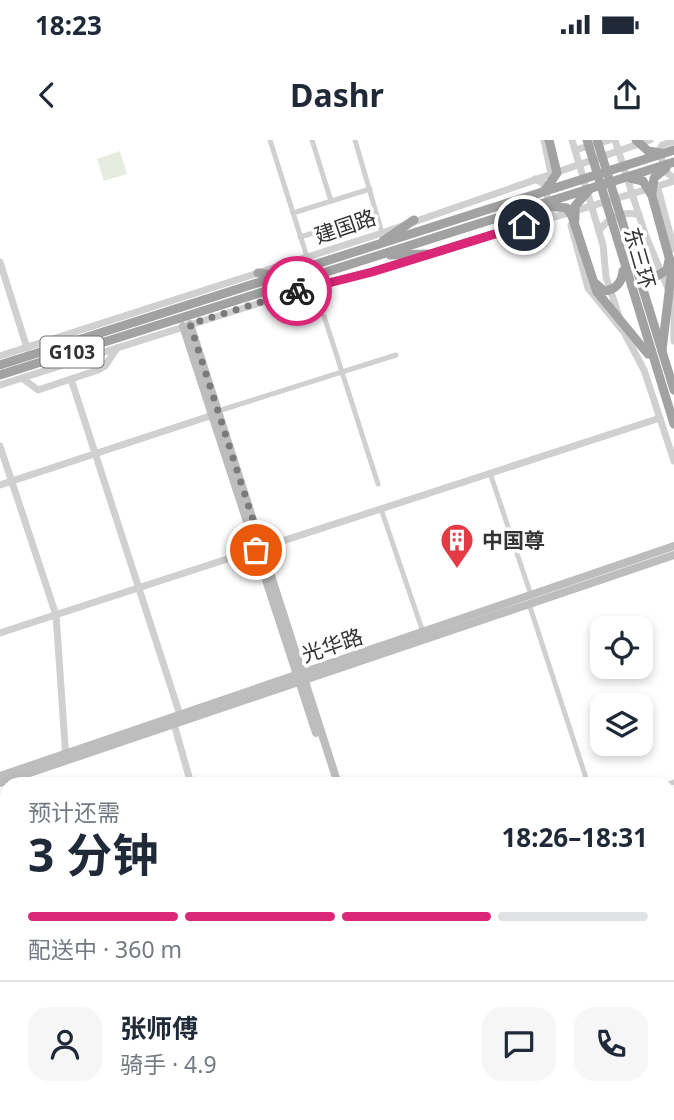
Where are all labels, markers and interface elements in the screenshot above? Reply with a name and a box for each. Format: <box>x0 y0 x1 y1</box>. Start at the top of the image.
text: 18:23 <box>35 7 102 43</box>
text: Dashr <box>290 73 384 116</box>
icon: back <box>28 76 66 114</box>
icon: share <box>608 76 646 114</box>
pin <box>494 195 554 255</box>
street label: 建国路 <box>311 203 379 249</box>
icon: home <box>505 206 543 244</box>
street label: 东三环 <box>618 224 662 292</box>
courier <box>262 256 332 326</box>
icon: bike <box>278 272 316 310</box>
road number: G103 <box>41 336 104 368</box>
pin <box>226 520 286 580</box>
building icon: 中国尊 <box>438 521 476 570</box>
place label: 中国尊 <box>482 526 545 554</box>
icon: bag <box>237 531 275 569</box>
map controls <box>590 616 653 756</box>
button: locate <box>590 616 653 679</box>
street label: 光华路 <box>298 622 366 668</box>
button: layers <box>590 693 653 756</box>
text: 预计还需 <box>28 796 120 828</box>
text: 18:26–18:31 <box>501 819 648 855</box>
text: 3 分钟 <box>28 823 158 885</box>
text: 配送中 · 360 m <box>28 933 182 965</box>
button: person <box>28 1007 102 1081</box>
button: chat <box>482 1007 556 1081</box>
button: phone <box>574 1007 648 1081</box>
text: 张师傅 <box>120 1010 198 1046</box>
text: 骑手 · 4.9 <box>120 1048 217 1080</box>

